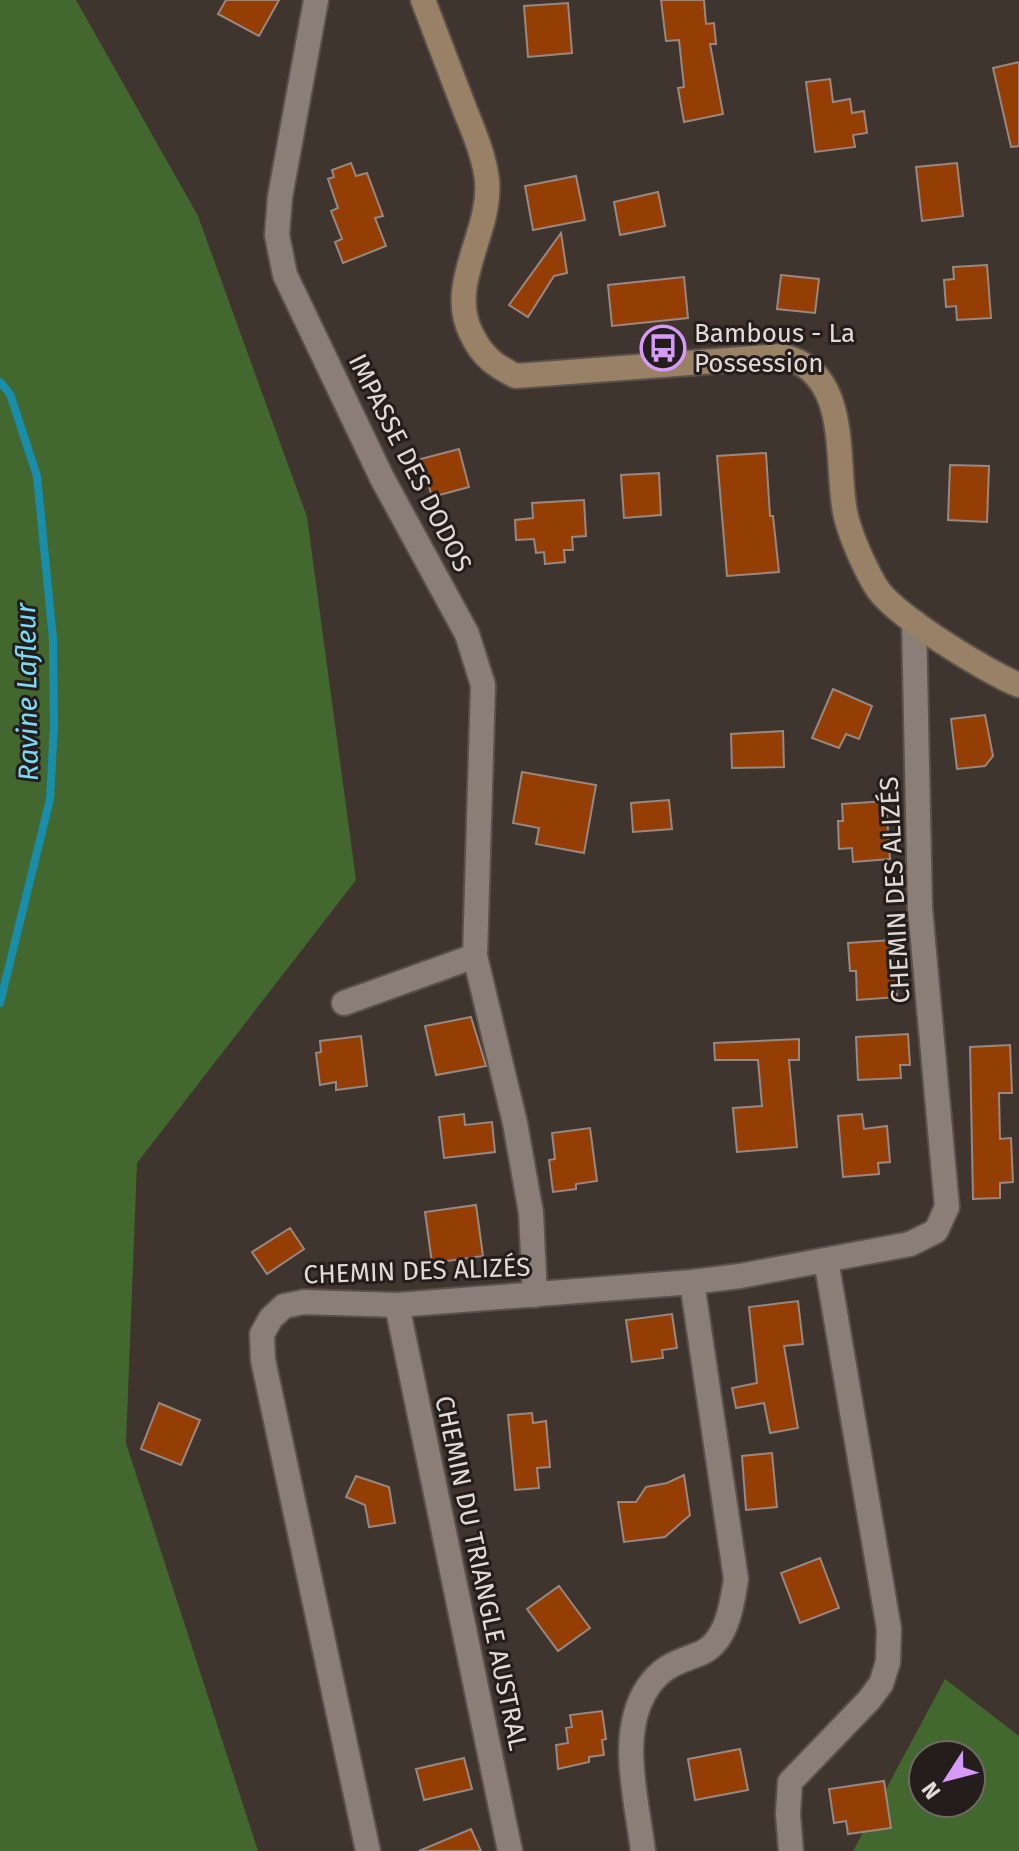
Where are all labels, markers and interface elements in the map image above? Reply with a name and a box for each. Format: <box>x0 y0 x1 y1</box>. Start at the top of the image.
place label: Bambous - La Possession <box>694 318 855 379</box>
bus stop icon: Bambous - La Possession <box>639 324 687 372</box>
street label: IMPASSE DES DODOS <box>342 349 478 577</box>
water label: Ravine Lafleur <box>9 601 45 781</box>
street label: CHEMIN DES ALIZÉS <box>874 776 916 1004</box>
street label: CHEMIN DES ALIZÉS <box>303 1252 531 1290</box>
street label: CHEMIN DU TRIANGLE AUSTRAL <box>428 1393 534 1753</box>
north arrow <box>907 1739 987 1819</box>
text: N <box>916 1777 946 1804</box>

